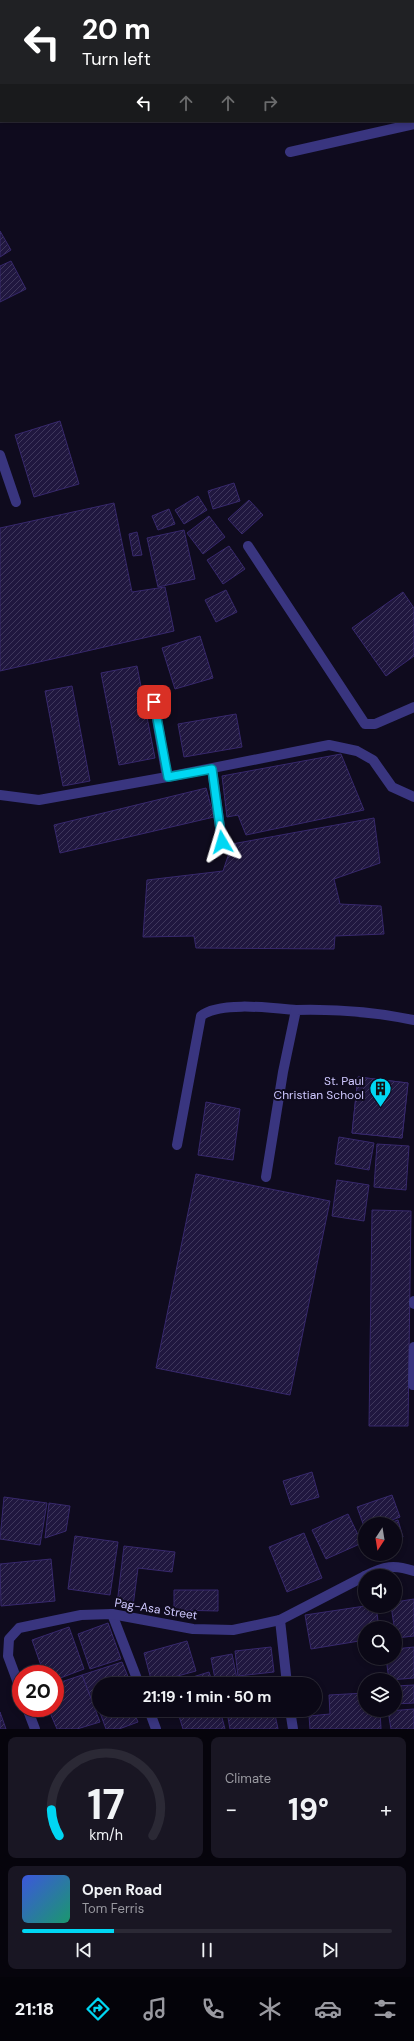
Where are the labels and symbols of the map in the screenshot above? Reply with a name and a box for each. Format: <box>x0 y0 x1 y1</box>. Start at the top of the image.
pin <box>137 685 171 719</box>
position arrow <box>201 821 243 863</box>
place label: St. Paul Christian School <box>274 1073 364 1103</box>
building icon: St. Paul Christian School <box>367 1075 393 1108</box>
north arrow <box>358 1517 402 1561</box>
street label: Pag-Asa Street <box>113 1595 199 1623</box>
speed limit sign: 20 <box>12 1665 64 1717</box>

